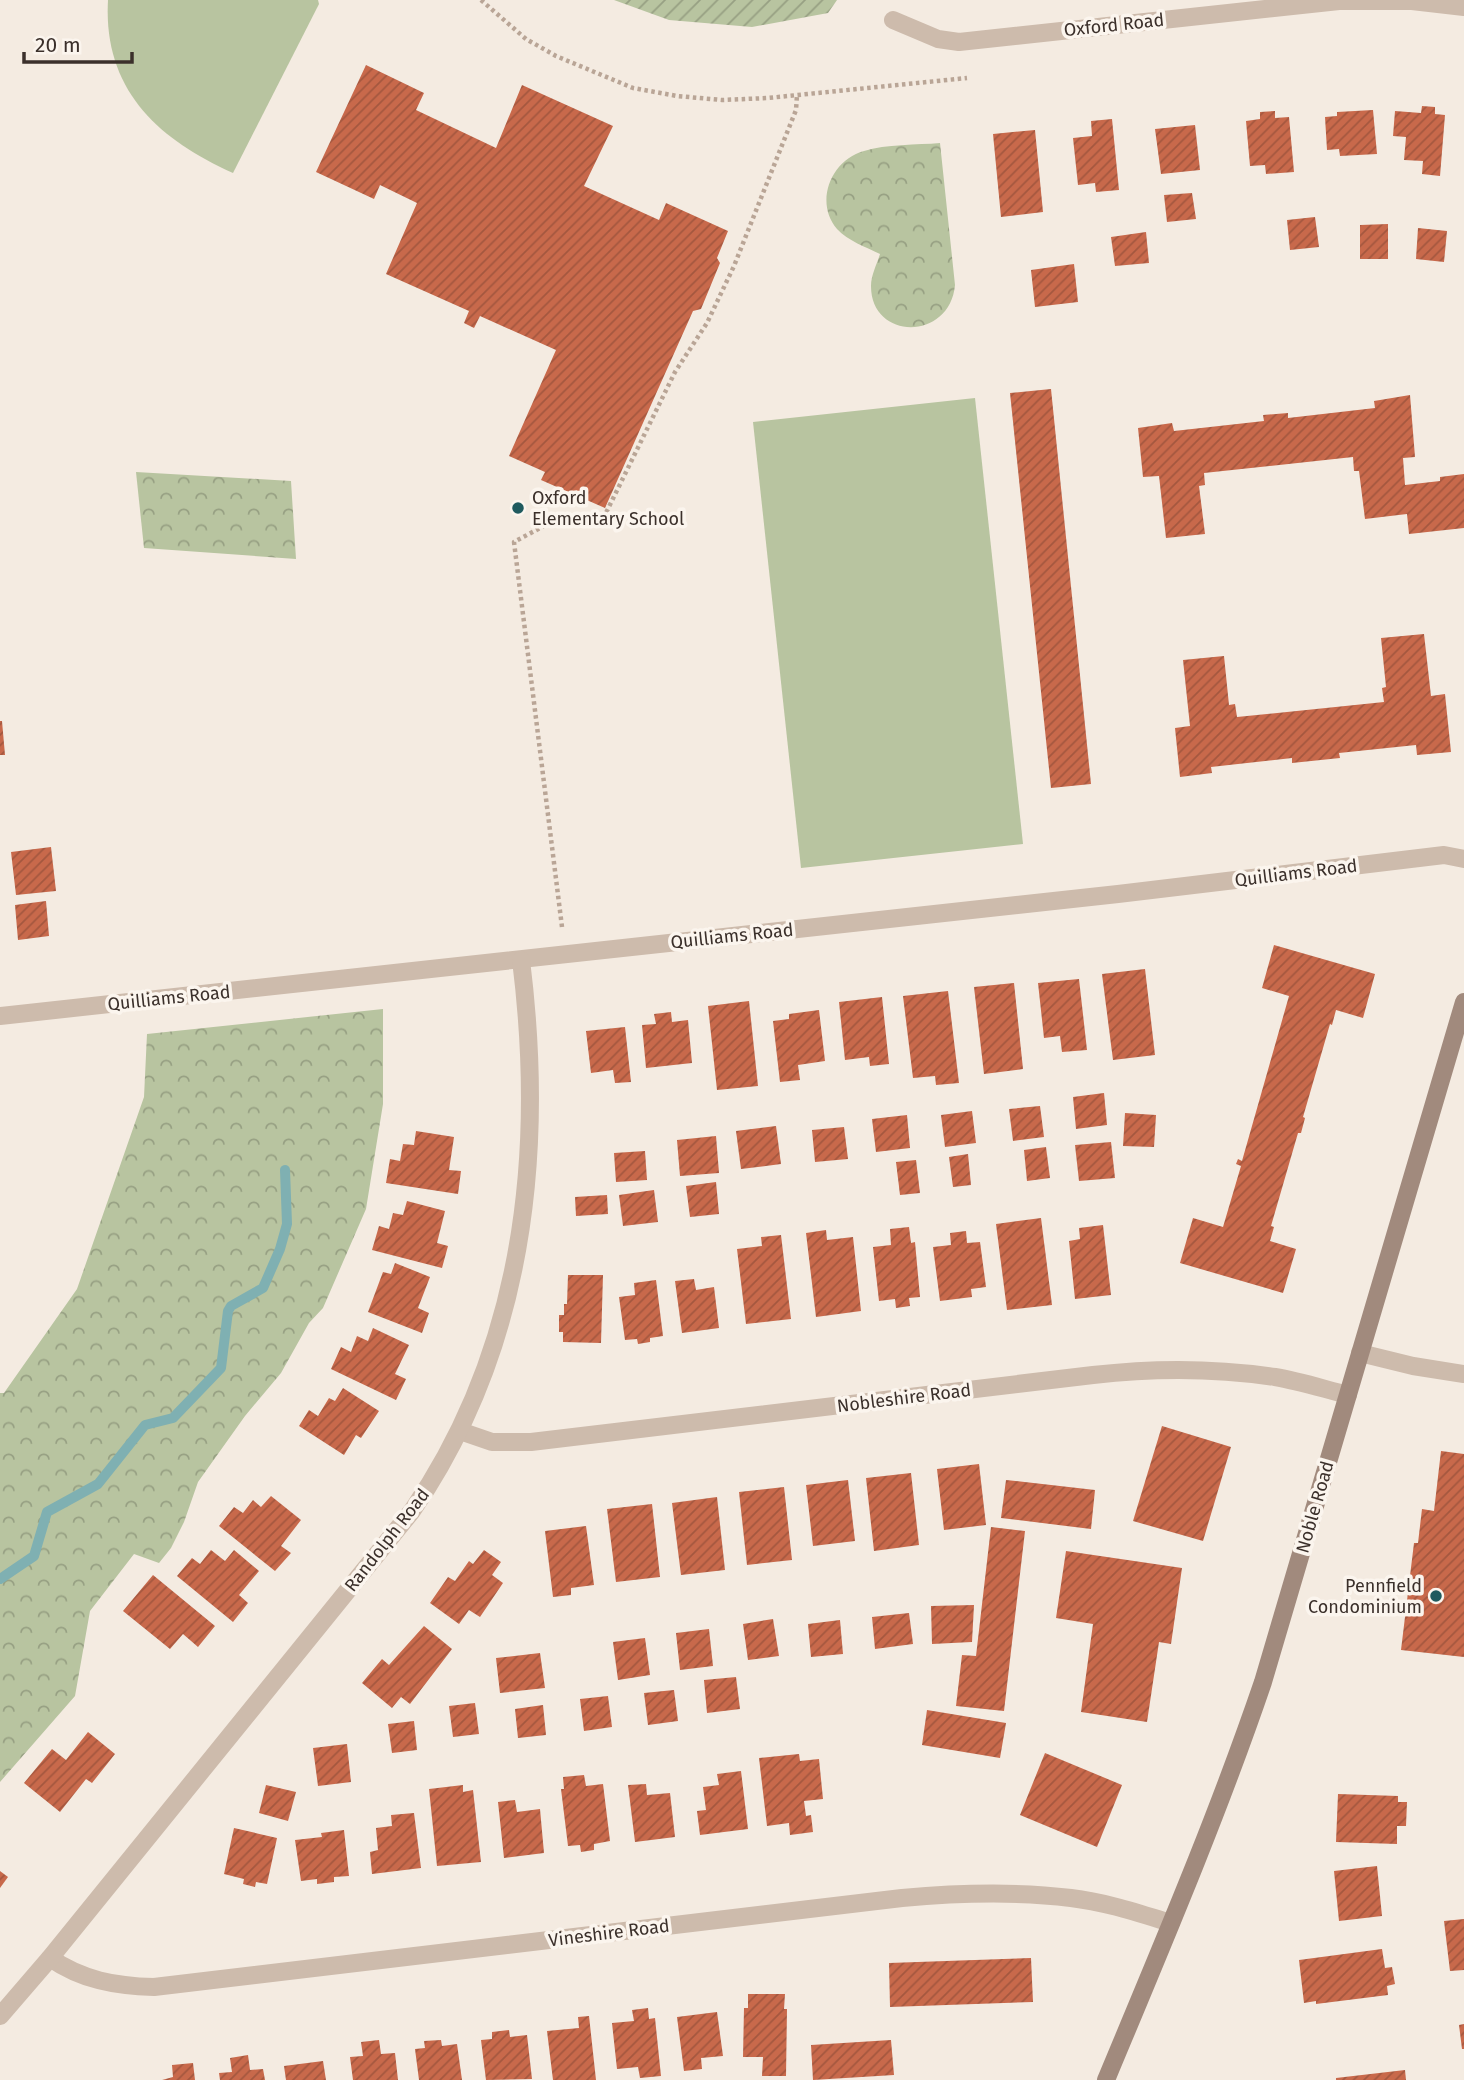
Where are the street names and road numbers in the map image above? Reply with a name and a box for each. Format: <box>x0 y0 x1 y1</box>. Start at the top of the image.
street label: Oxford Road <box>1063 9 1165 41</box>
street label: Quilliams Road <box>1233 855 1359 891</box>
street label: Quilliams Road <box>669 919 795 953</box>
street label: Quilliams Road <box>106 981 232 1015</box>
street label: Nobleshire Road <box>836 1379 972 1417</box>
street label: Noble Road <box>1291 1458 1339 1556</box>
street label: Randolph Road <box>340 1484 434 1596</box>
street label: Vineshire Road <box>547 1915 671 1951</box>

